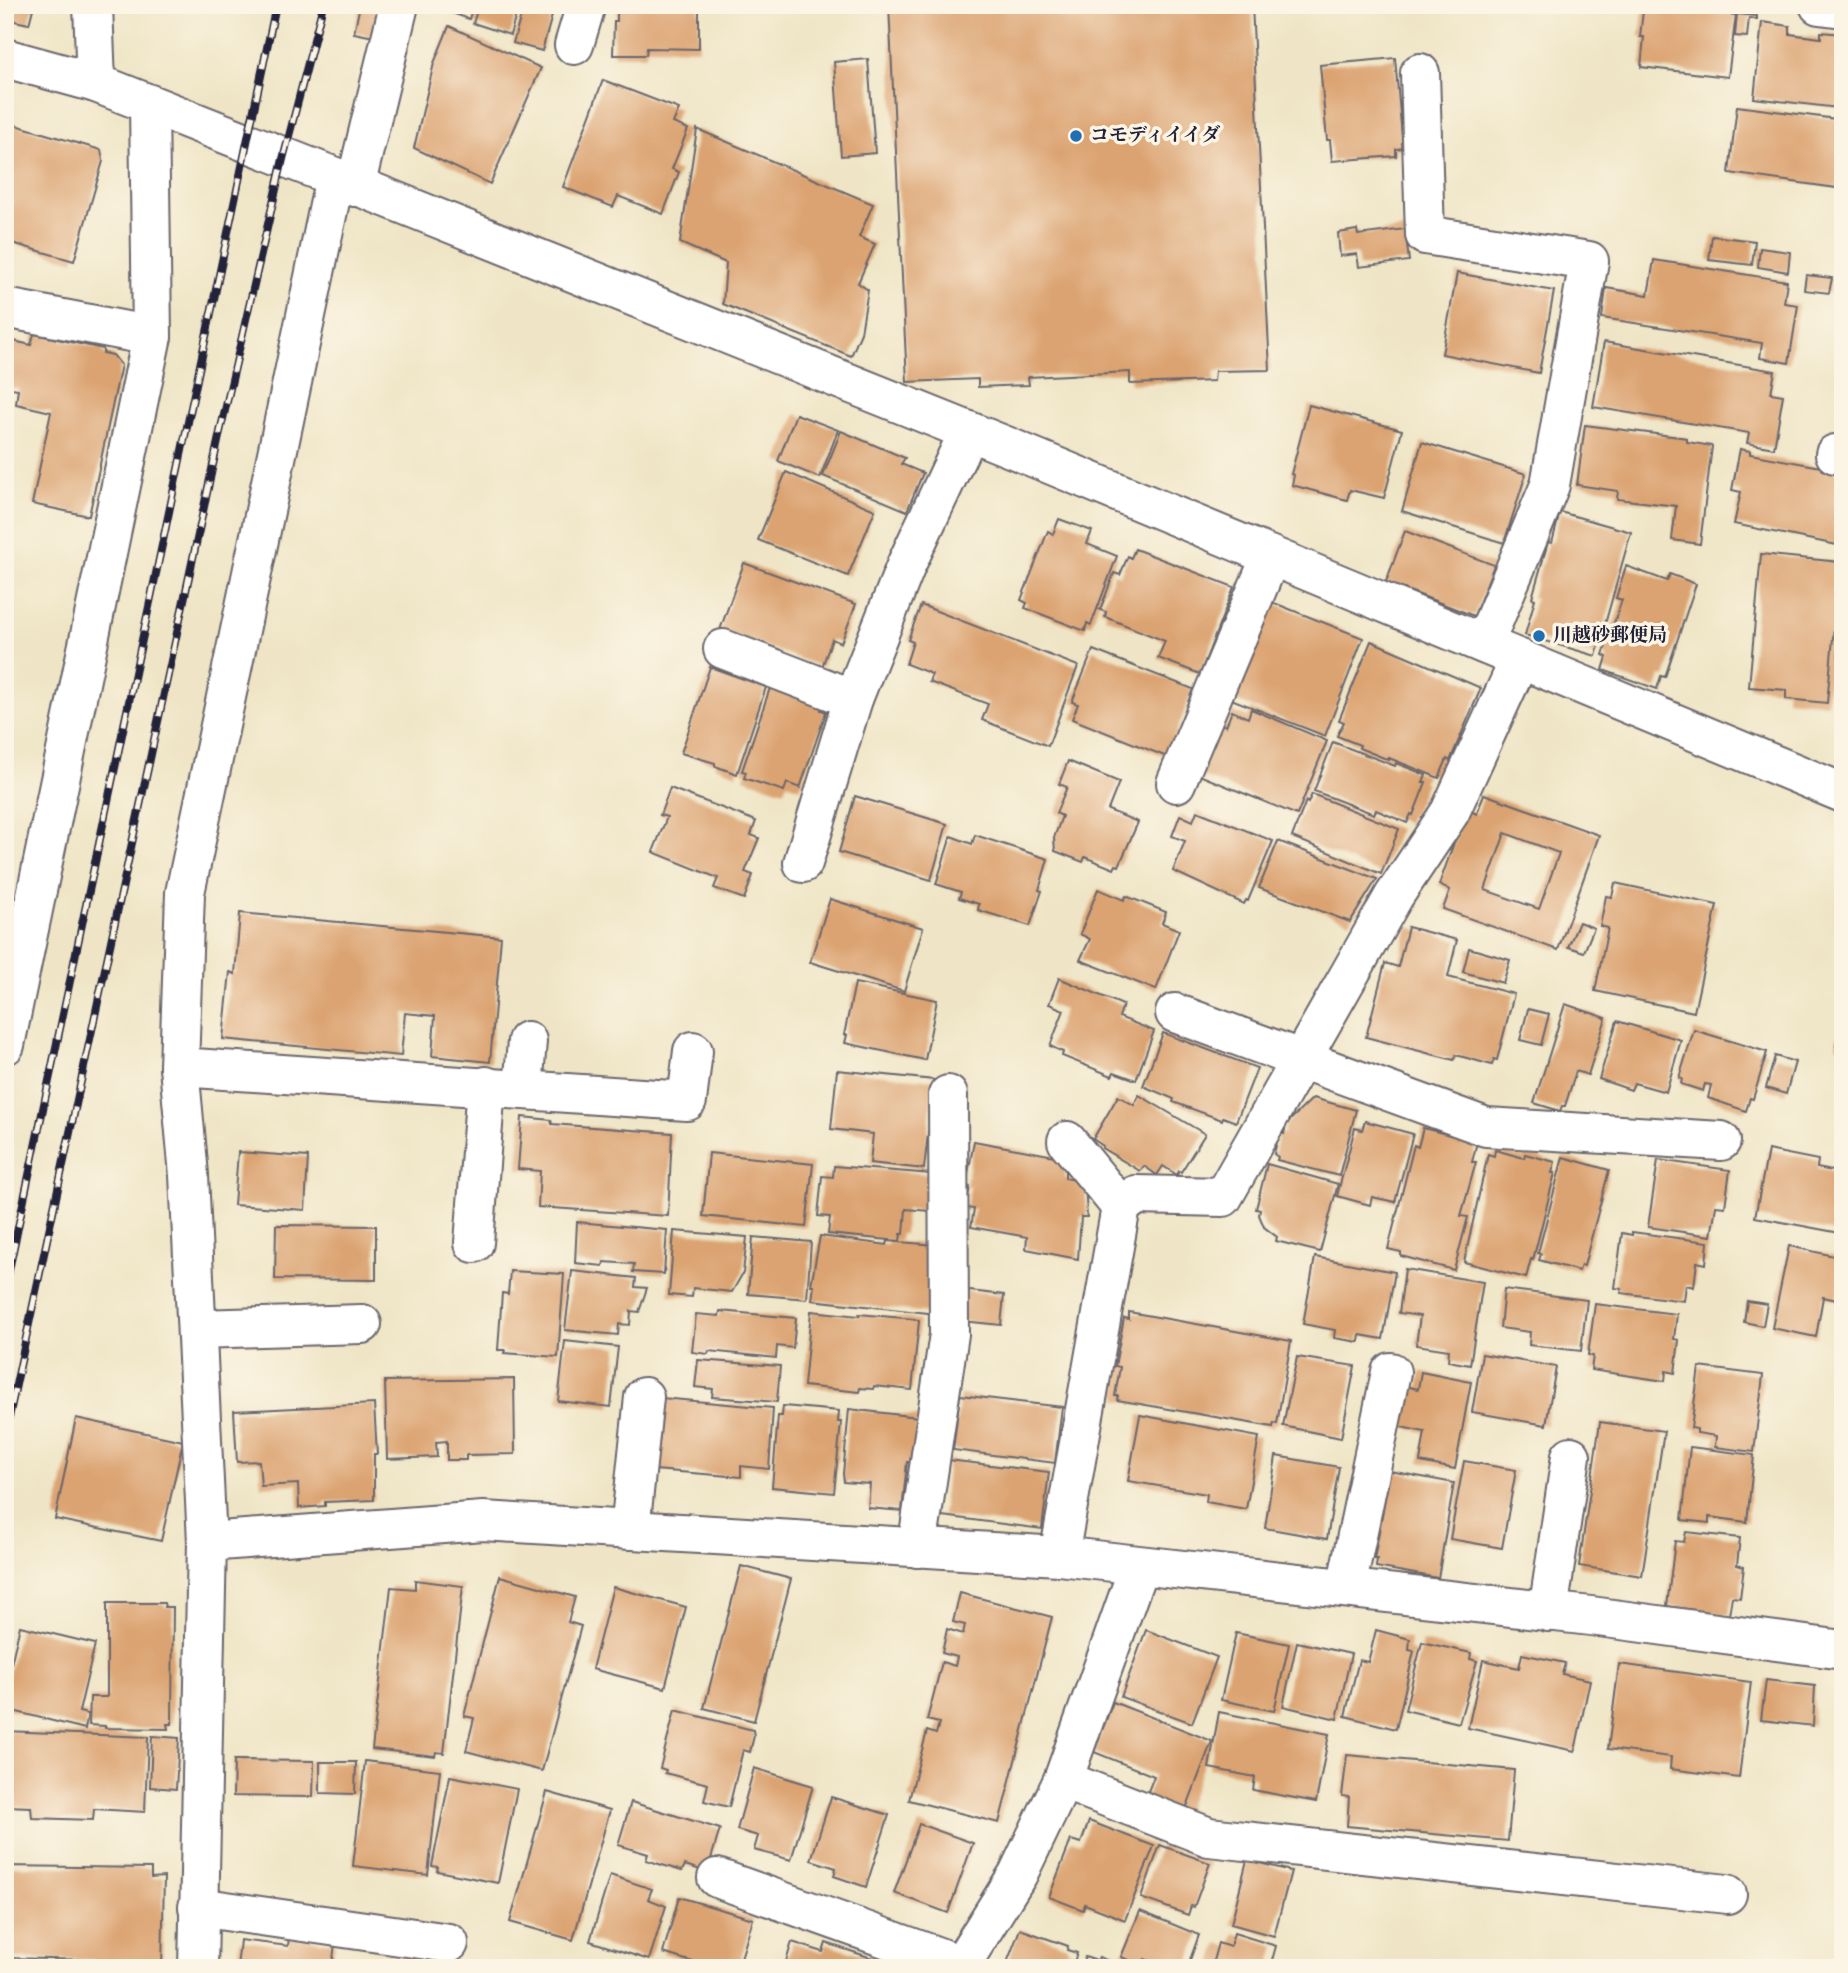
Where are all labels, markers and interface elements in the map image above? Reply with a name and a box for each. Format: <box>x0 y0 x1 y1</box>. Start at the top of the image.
place label: コモディイイダ <box>1090 123 1221 149</box>
marker: コモディイイダ <box>1068 128 1084 144</box>
place label: 川越砂郵便局 <box>1553 623 1667 649</box>
marker: 川越砂郵便局 <box>1531 628 1547 644</box>

